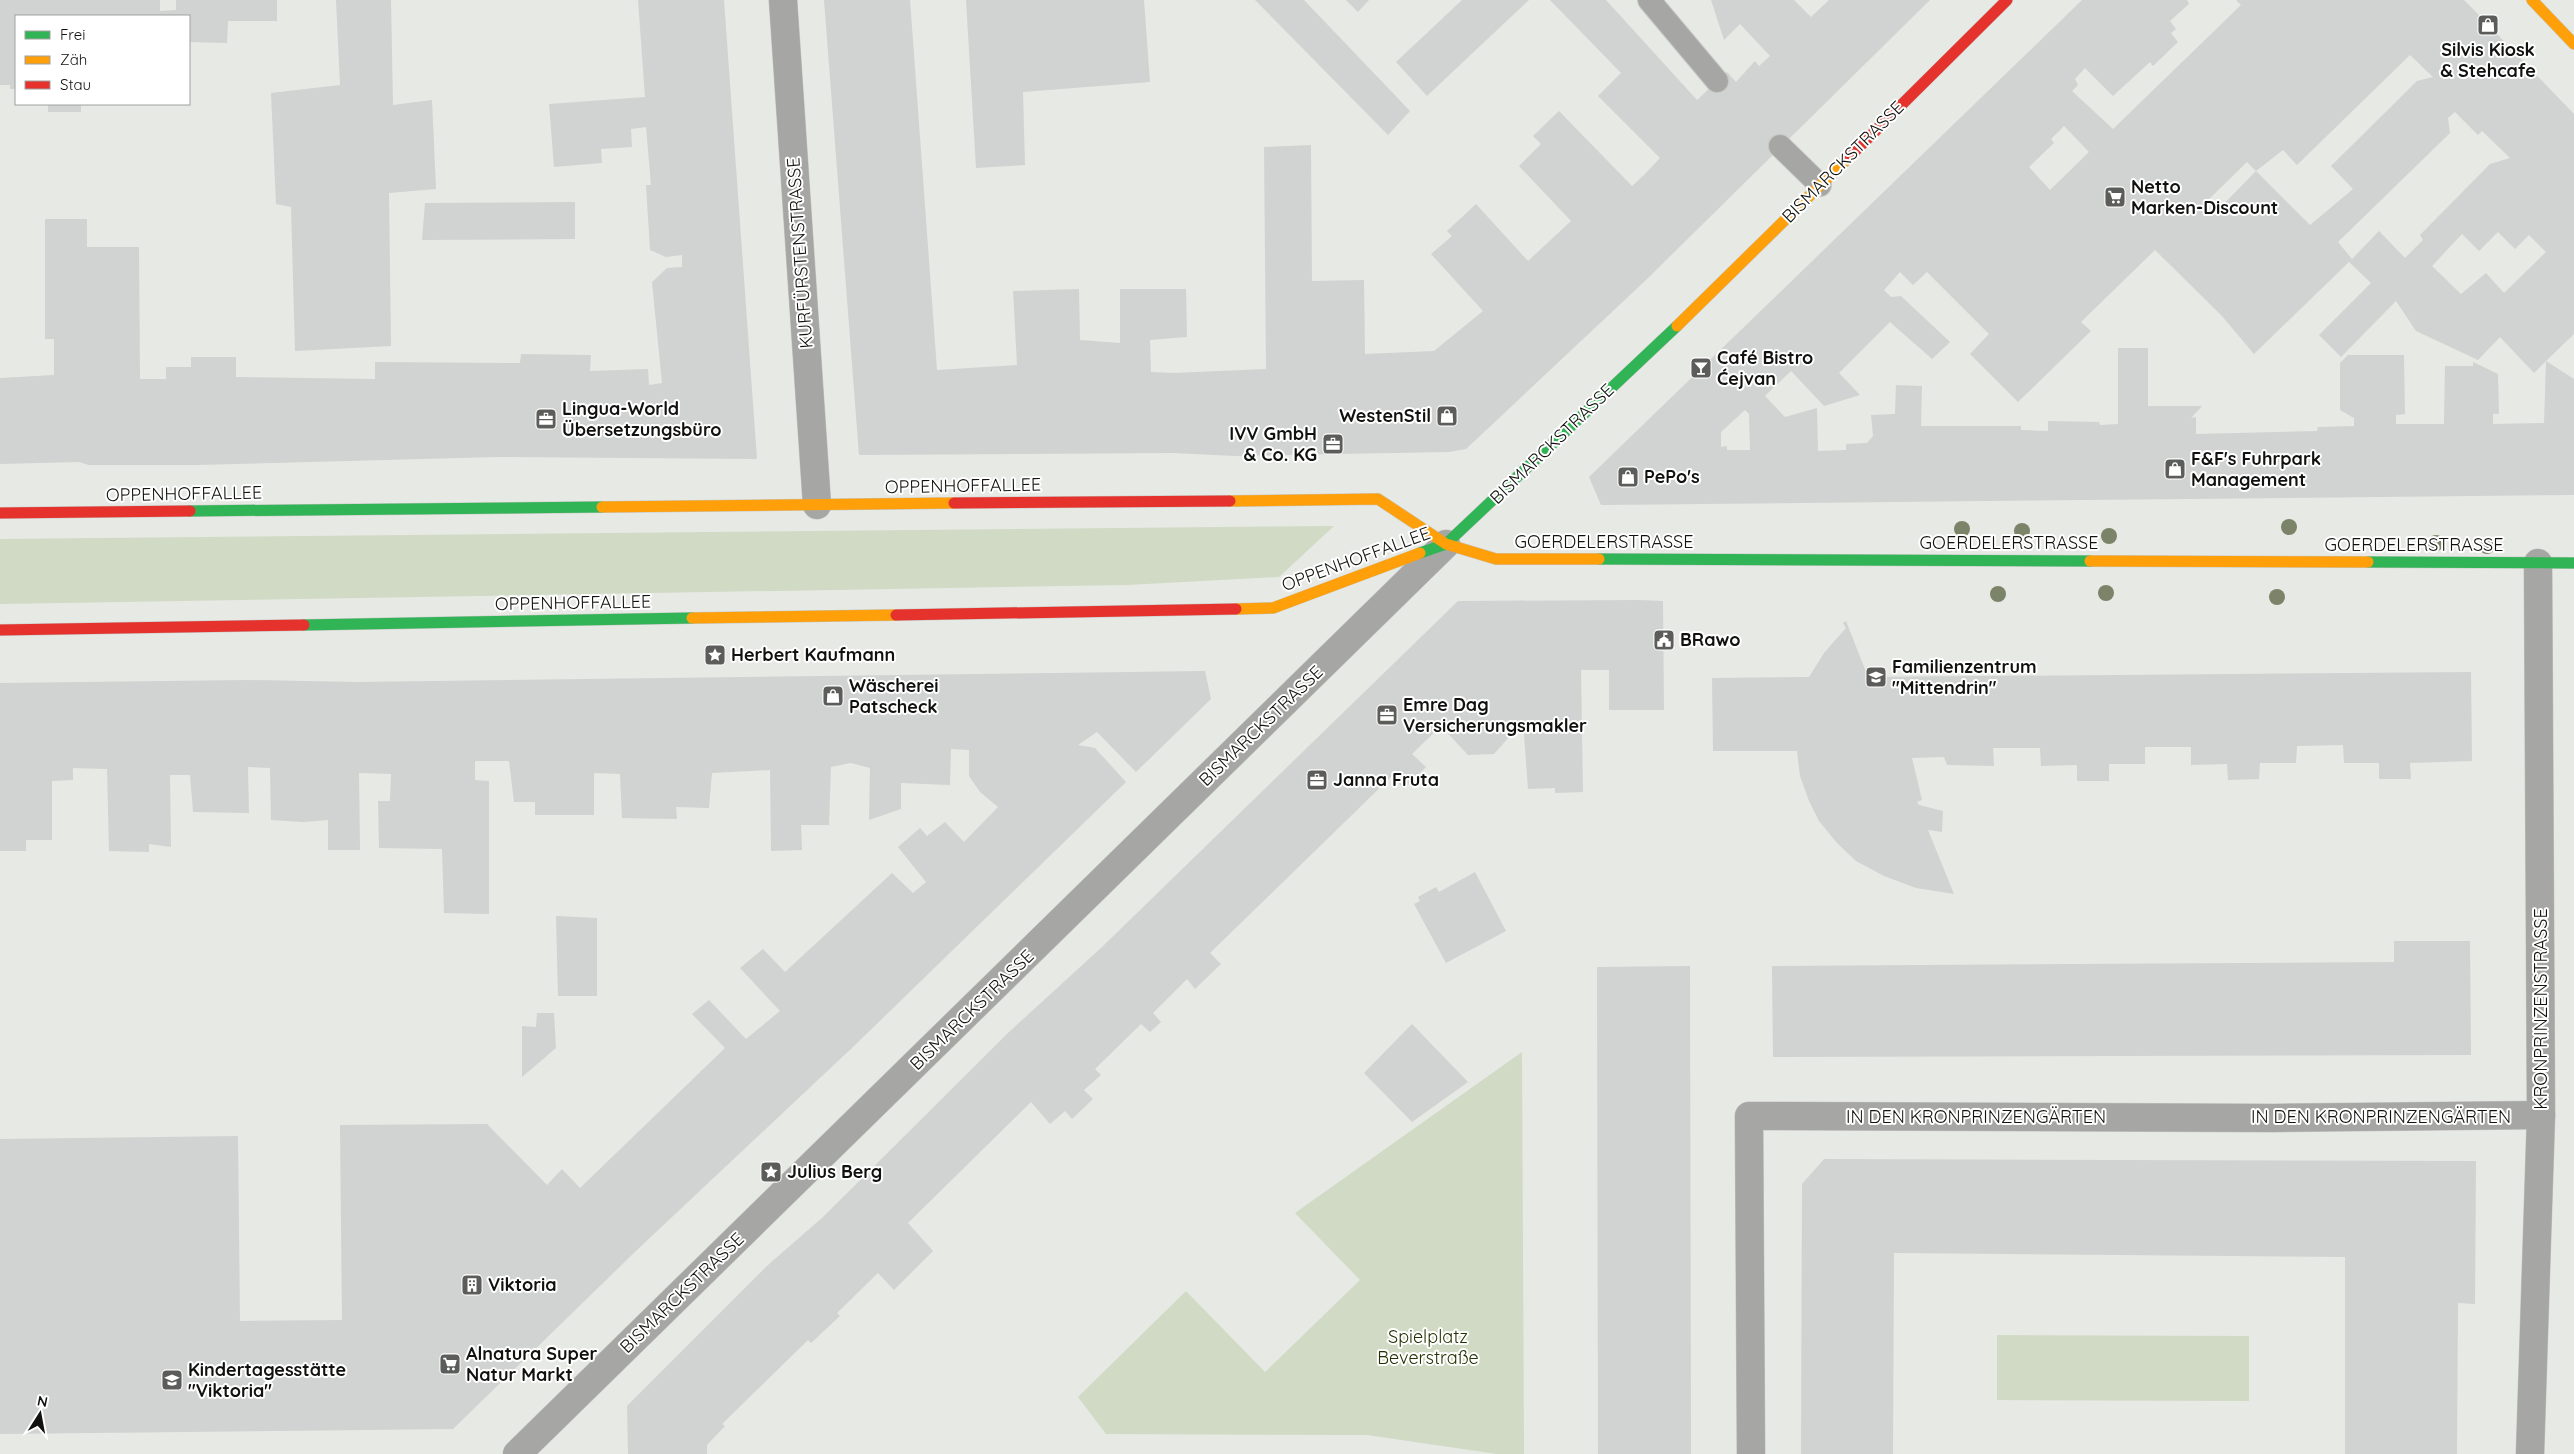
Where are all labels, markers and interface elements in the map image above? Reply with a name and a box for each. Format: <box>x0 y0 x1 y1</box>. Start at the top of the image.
shop icon: Silvis Kiosk & Stehcafe <box>2476 13 2500 37</box>
legend <box>15 15 190 105</box>
text: Frei <box>60 25 86 44</box>
place label: Silvis Kiosk & Stehcafe <box>2440 38 2536 82</box>
text: Zäh <box>60 50 87 69</box>
text: Stau <box>60 75 91 94</box>
street label: BISMARCKSTRASSE <box>1777 96 1909 228</box>
street label: KURFÜRSTENSTRASSE <box>781 157 818 349</box>
place label: Netto Marken-Discount <box>2131 175 2278 219</box>
supermarket icon: Netto Marken-Discount <box>2103 185 2127 209</box>
place label: Café Bistro Ćejvan <box>1717 346 1813 390</box>
bar icon: Café Bistro Ćejvan <box>1689 356 1713 380</box>
street label: BISMARCKSTRASSE <box>1485 379 1618 509</box>
place label: Lingua-World Übersetzungsbüro <box>562 397 722 441</box>
place label: WestenStil <box>1339 404 1431 427</box>
shop icon: WestenStil <box>1435 404 1459 428</box>
office icon: Lingua-World Übersetzungsbüro <box>534 407 558 431</box>
place label: IVV GmbH & Co. KG <box>1229 422 1317 466</box>
office icon: IVV GmbH & Co. KG <box>1321 432 1345 456</box>
place label: F&F's Fuhrpark Management <box>2191 447 2321 491</box>
shop icon: F&F's Fuhrpark Management <box>2163 457 2187 481</box>
shop icon: PePo's <box>1616 465 1640 489</box>
place label: PePo's <box>1644 465 1700 488</box>
street label: OPPENHOFFALLEE <box>885 473 1041 498</box>
street label: OPPENHOFFALLEE <box>106 481 262 506</box>
street label: OPPENHOFFALLEE <box>1278 521 1433 596</box>
street label: GOERDELERSTRASSE <box>1515 530 1693 553</box>
street label: GOERDELERSTRASSE <box>1920 531 2098 554</box>
street label: GOERDELERSTRASSE <box>2325 533 2503 556</box>
street label: OPPENHOFFALLEE <box>495 590 651 615</box>
public building icon: BRawo <box>1652 628 1676 652</box>
place label: BRawo <box>1680 628 1740 651</box>
place icon: Herbert Kaufmann <box>703 643 727 667</box>
place label: Herbert Kaufmann <box>731 643 895 666</box>
place label: Familienzentrum "Mittendrin" <box>1892 655 2037 699</box>
street label: BISMARCKSTRASSE <box>1194 661 1327 791</box>
school or university icon: Familienzentrum "Mittendrin" <box>1864 665 1888 689</box>
place label: Wäscherei Patscheck <box>849 674 939 718</box>
shop icon: Wäscherei Patscheck <box>821 684 845 708</box>
place label: Emre Dag Versicherungsmakler <box>1403 693 1587 737</box>
office icon: Emre Dag Versicherungsmakler <box>1375 703 1399 727</box>
office icon: Janna Fruta <box>1305 768 1329 792</box>
place label: Janna Fruta <box>1333 768 1439 791</box>
street label: KRONPRINZENSTRASSE <box>2529 908 2552 1110</box>
street label: BISMARCKSTRASSE <box>905 945 1038 1075</box>
street label: IN DEN KRONPRINZENGÄRTEN <box>1846 1105 2106 1128</box>
street label: IN DEN KRONPRINZENGÄRTEN <box>2251 1105 2511 1128</box>
place icon: Julius Berg <box>759 1160 783 1184</box>
place label: Julius Berg <box>787 1160 882 1183</box>
street label: BISMARCKSTRASSE <box>615 1228 748 1358</box>
building icon: Viktoria <box>460 1273 484 1297</box>
place label: Viktoria <box>488 1273 557 1296</box>
park label: Spielplatz Beverstraße <box>1377 1325 1479 1369</box>
place label: Alnatura Super Natur Markt <box>466 1342 597 1386</box>
supermarket icon: Alnatura Super Natur Markt <box>438 1352 462 1376</box>
place label: Kindertagesstätte "Viktoria" <box>188 1358 346 1402</box>
school or university icon: Kindertagesstätte "Viktoria" <box>160 1368 184 1392</box>
north arrow <box>15 1389 65 1439</box>
text: N <box>36 1391 49 1411</box>

